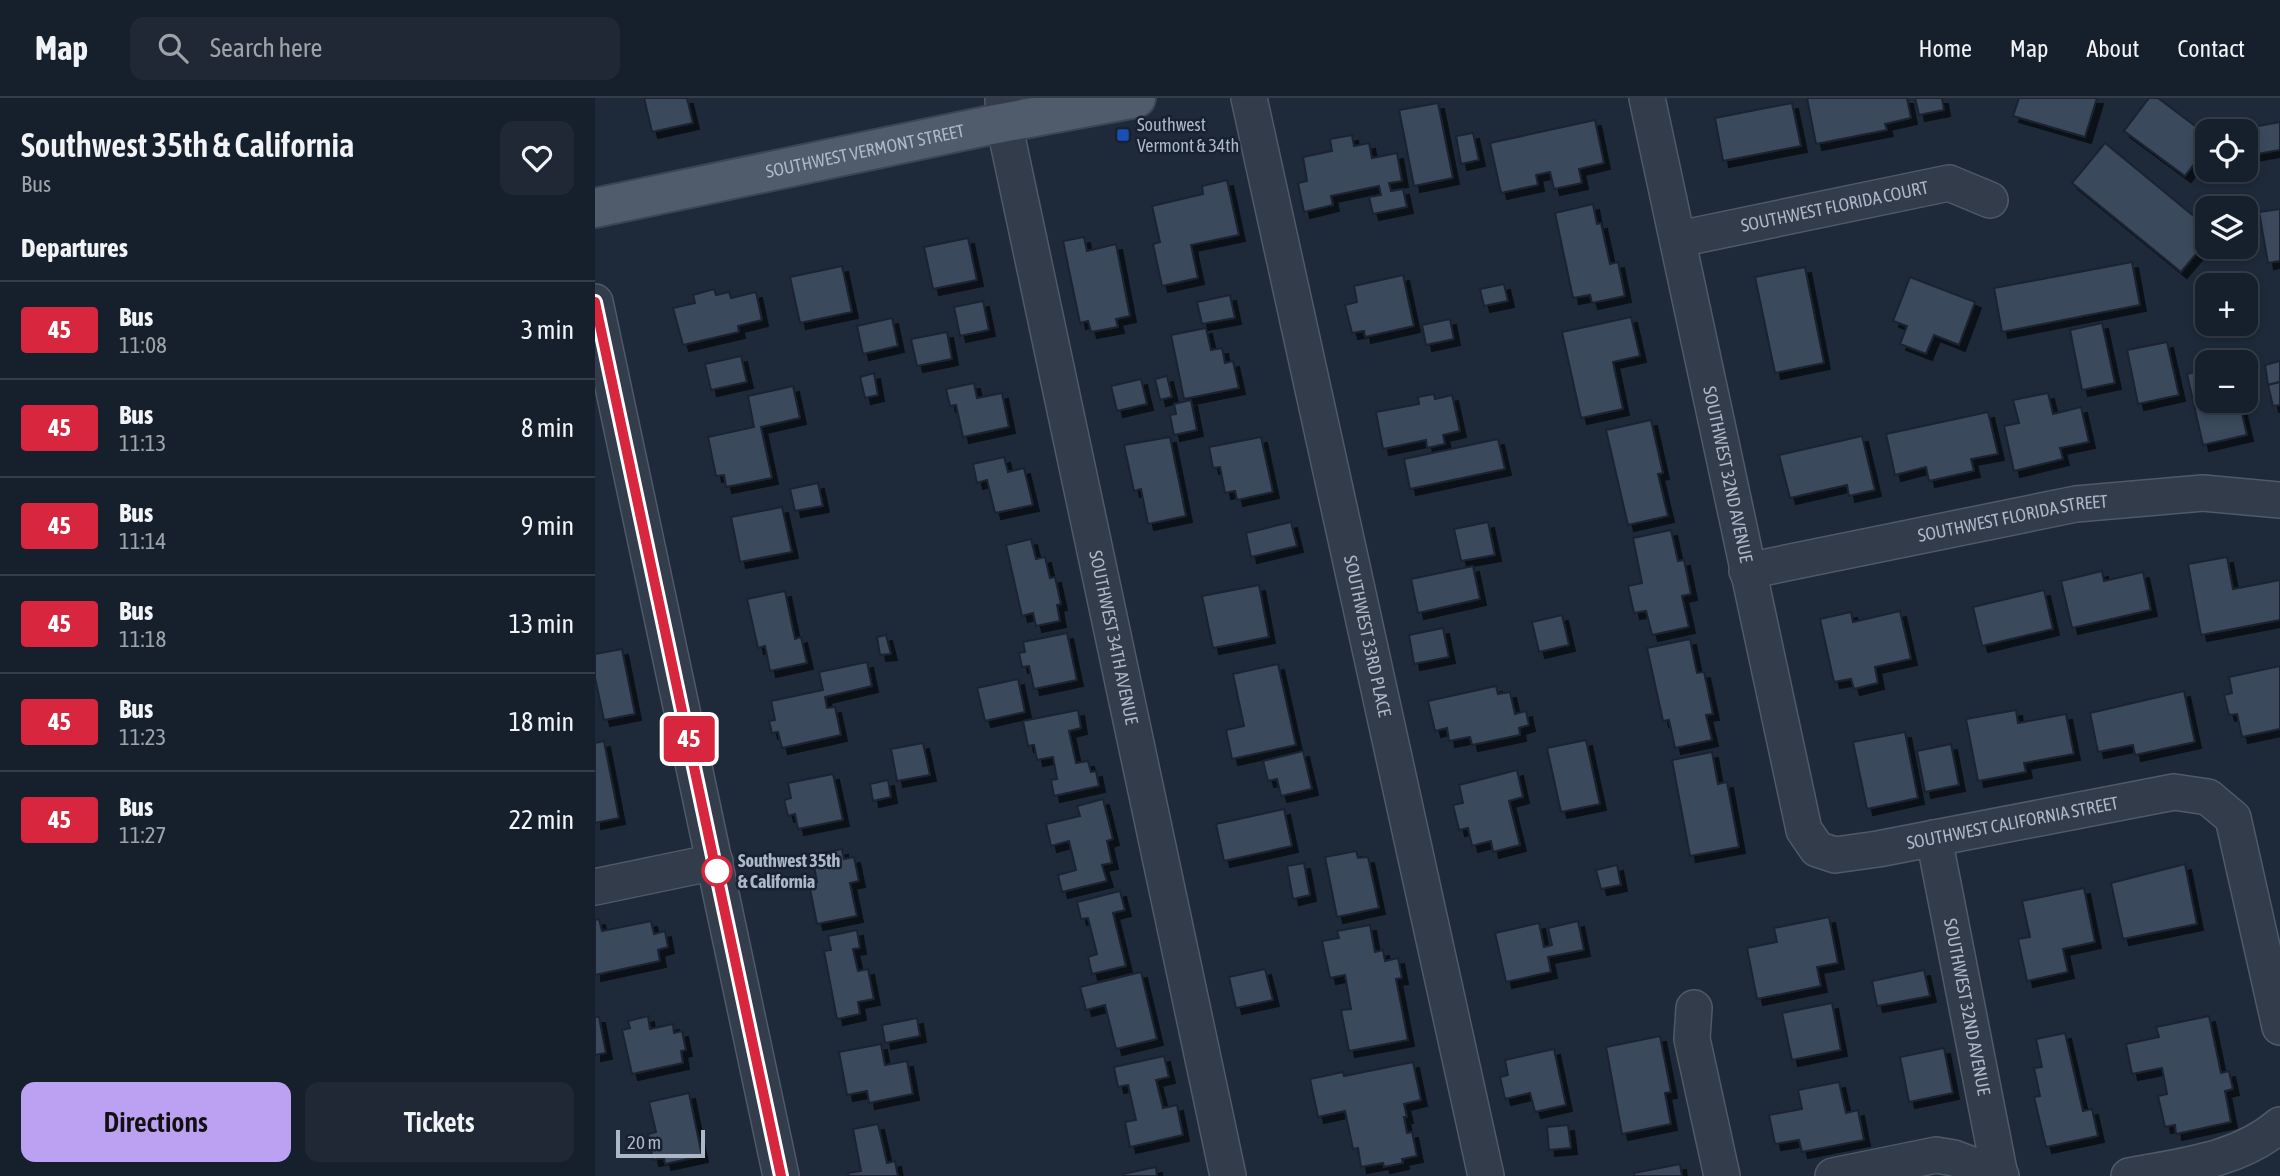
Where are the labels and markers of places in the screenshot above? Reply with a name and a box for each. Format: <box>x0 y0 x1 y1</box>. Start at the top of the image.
place label: Southwest Vermont & 34th <box>1137 114 1239 156</box>
marker: Southwest Vermont & 34th <box>1115 127 1131 143</box>
place label: Southwest 35th & California <box>738 850 840 892</box>
marker: Southwest 35th & California <box>702 856 732 886</box>

